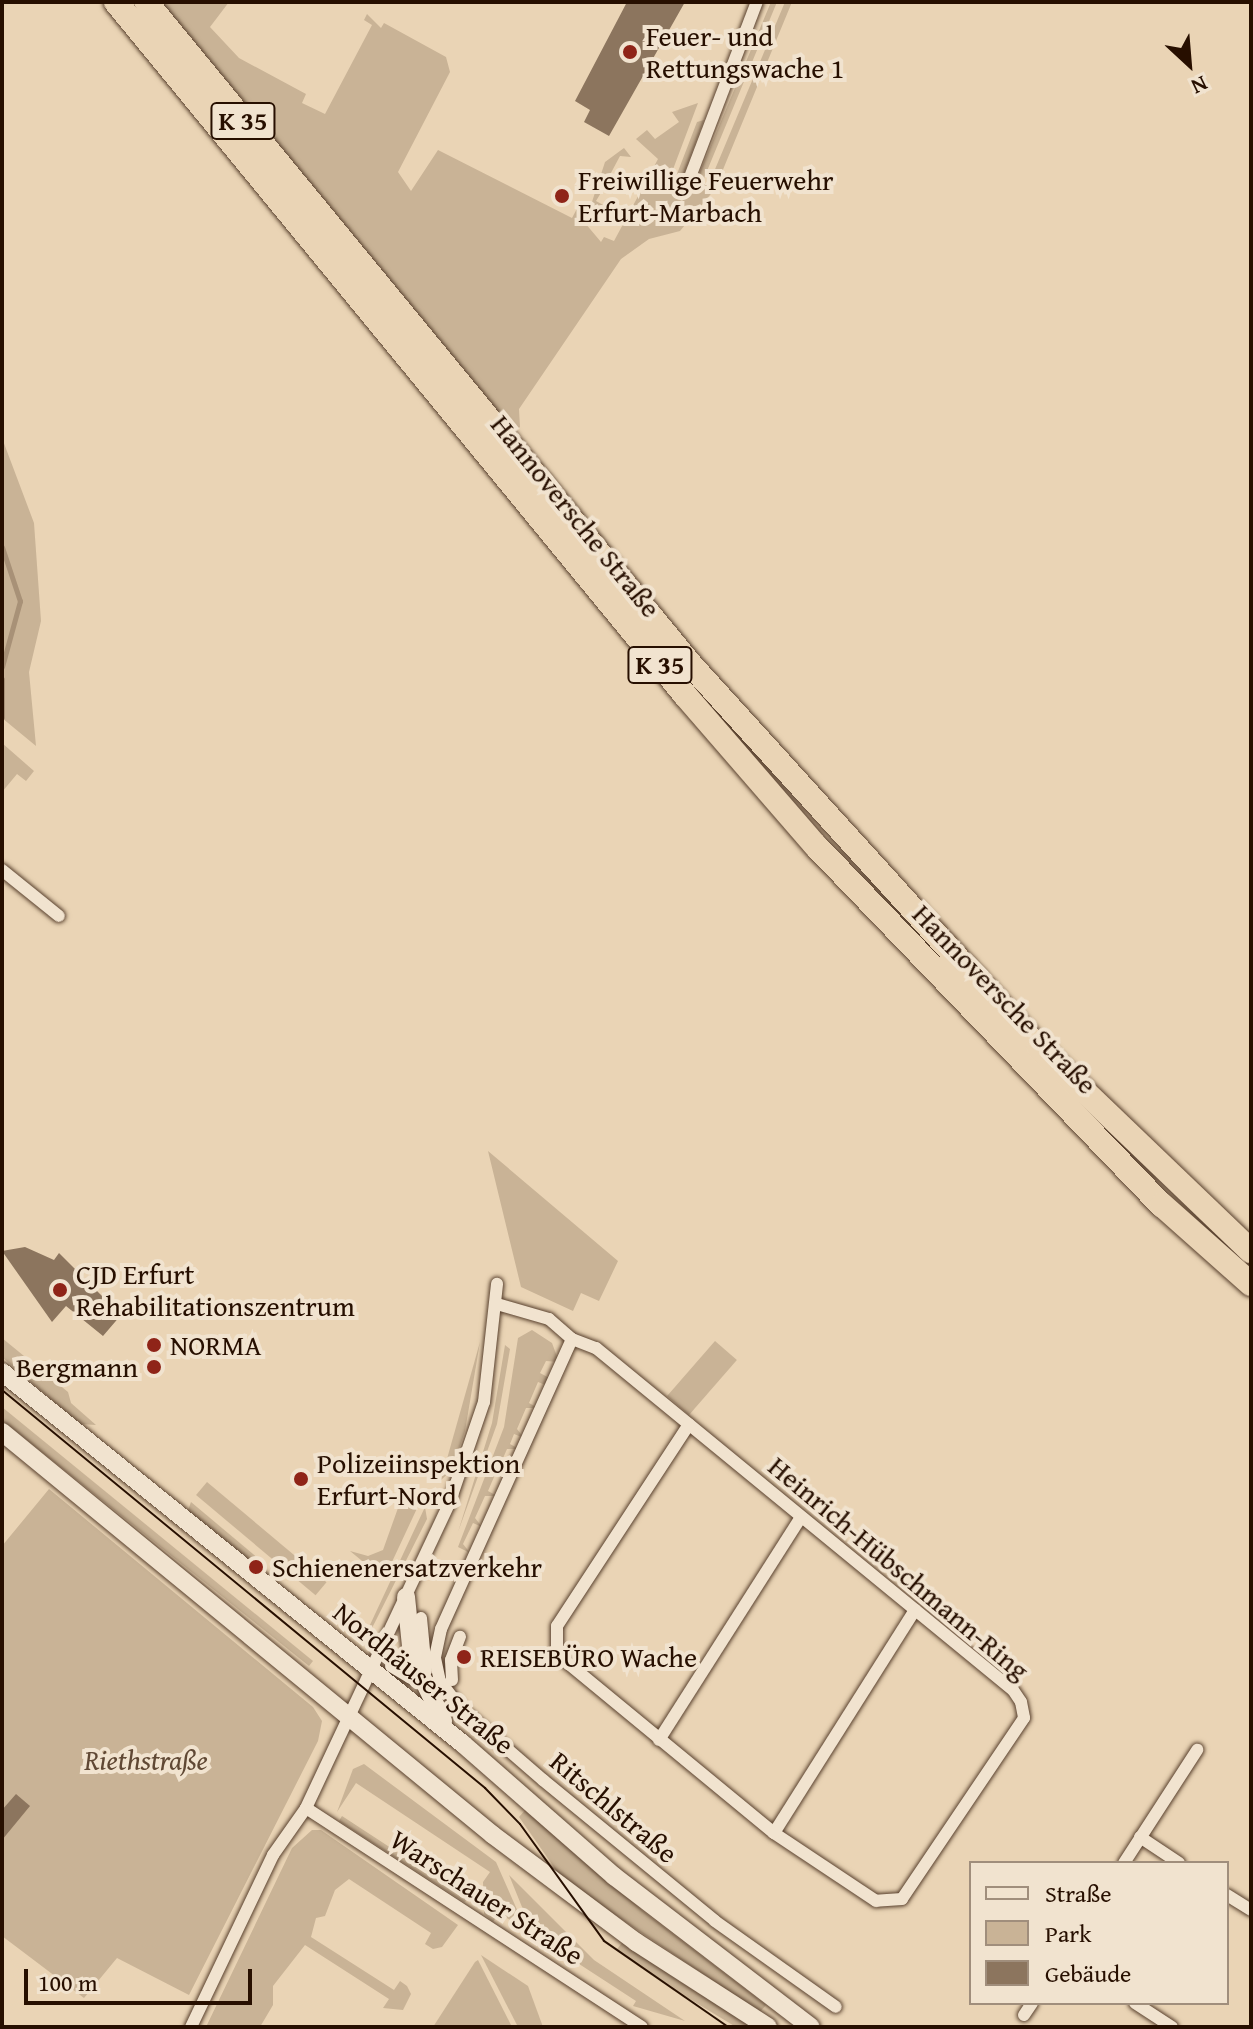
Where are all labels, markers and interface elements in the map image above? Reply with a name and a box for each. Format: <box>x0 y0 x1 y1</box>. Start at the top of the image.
place label: Feuer- und Rettungswache 1 <box>646 19 844 85</box>
north arrow <box>1149 24 1229 104</box>
marker: Feuer- und Rettungswache 1 <box>621 43 639 61</box>
text: N <box>1186 68 1213 103</box>
road number: K 35 <box>209 99 277 143</box>
place label: Freiwillige Feuerwehr Erfurt-Marbach <box>578 163 834 229</box>
marker: Freiwillige Feuerwehr Erfurt-Marbach <box>553 187 571 205</box>
street label: Hannoversche Straße <box>484 408 668 624</box>
road number: K 35 <box>626 643 694 687</box>
street label: Hannoversche Straße <box>906 897 1104 1101</box>
place label: CJD Erfurt Rehabilitationszentrum <box>76 1257 355 1323</box>
marker: CJD Erfurt Rehabilitationszentrum <box>51 1281 69 1299</box>
place label: NORMA <box>170 1328 261 1362</box>
marker: NORMA <box>145 1336 163 1354</box>
place label: Bergmann <box>16 1350 138 1384</box>
marker: Bergmann <box>145 1358 163 1376</box>
place label: Polizeiinspektion Erfurt-Nord <box>317 1446 520 1512</box>
street label: Heinrich-Hübschmann-Ring <box>762 1449 1036 1687</box>
marker: Polizeiinspektion Erfurt-Nord <box>292 1470 310 1488</box>
place label: Schienenersatzverkehr <box>272 1550 542 1584</box>
marker: Schienenersatzverkehr <box>247 1558 265 1576</box>
street label: Nordhäuser Straße <box>327 1595 521 1761</box>
place label: REISEBÜRO Wache <box>480 1640 697 1674</box>
marker: REISEBÜRO Wache <box>455 1648 473 1666</box>
park label: Riethstraße <box>84 1743 208 1777</box>
street label: Ritschlstraße <box>544 1744 684 1870</box>
street label: Warschauer Straße <box>384 1822 590 1972</box>
legend <box>969 1861 1229 2005</box>
text: Straße <box>1045 1876 1112 1911</box>
text: Park <box>1045 1916 1091 1951</box>
scale bar <box>28 1953 256 2003</box>
text: Gebäude <box>1045 1956 1131 1991</box>
text: 100 m <box>38 1965 98 2000</box>

